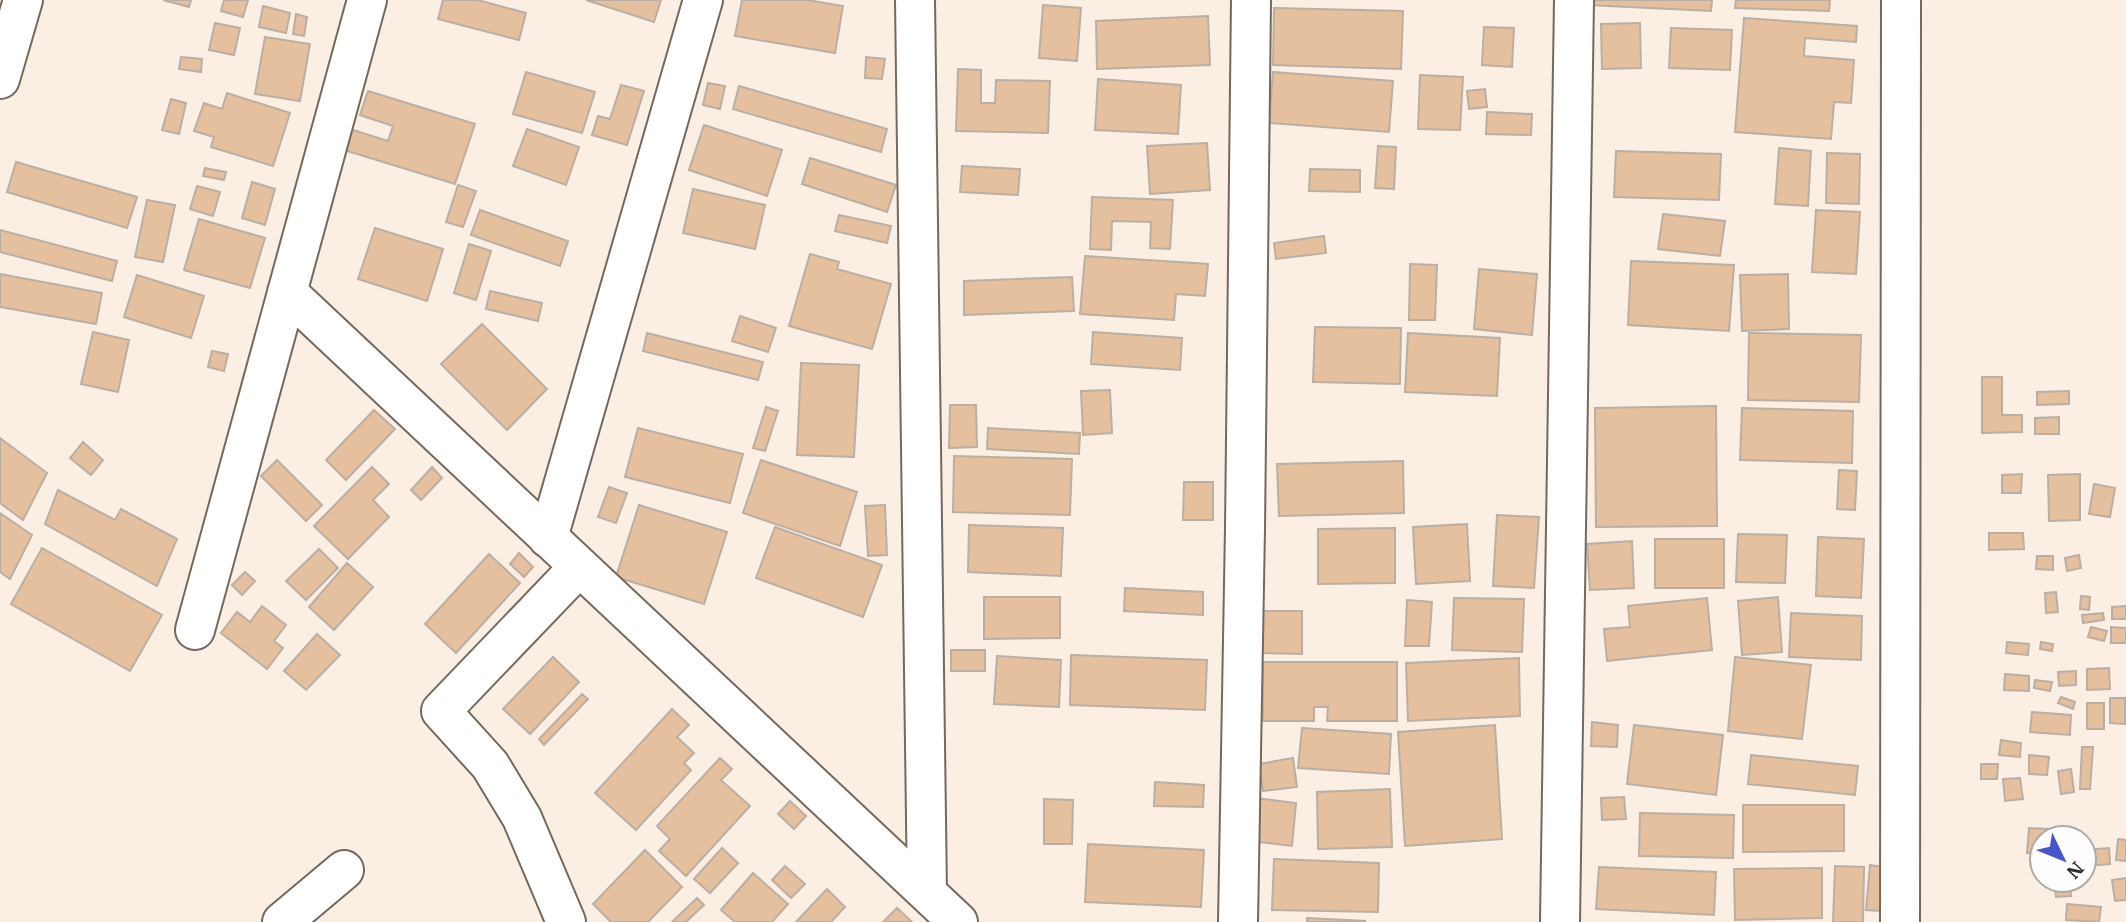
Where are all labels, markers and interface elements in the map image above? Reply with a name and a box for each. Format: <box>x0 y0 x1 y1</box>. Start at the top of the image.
north arrow <box>2028 824 2098 894</box>
text: N <box>2062 857 2089 884</box>

